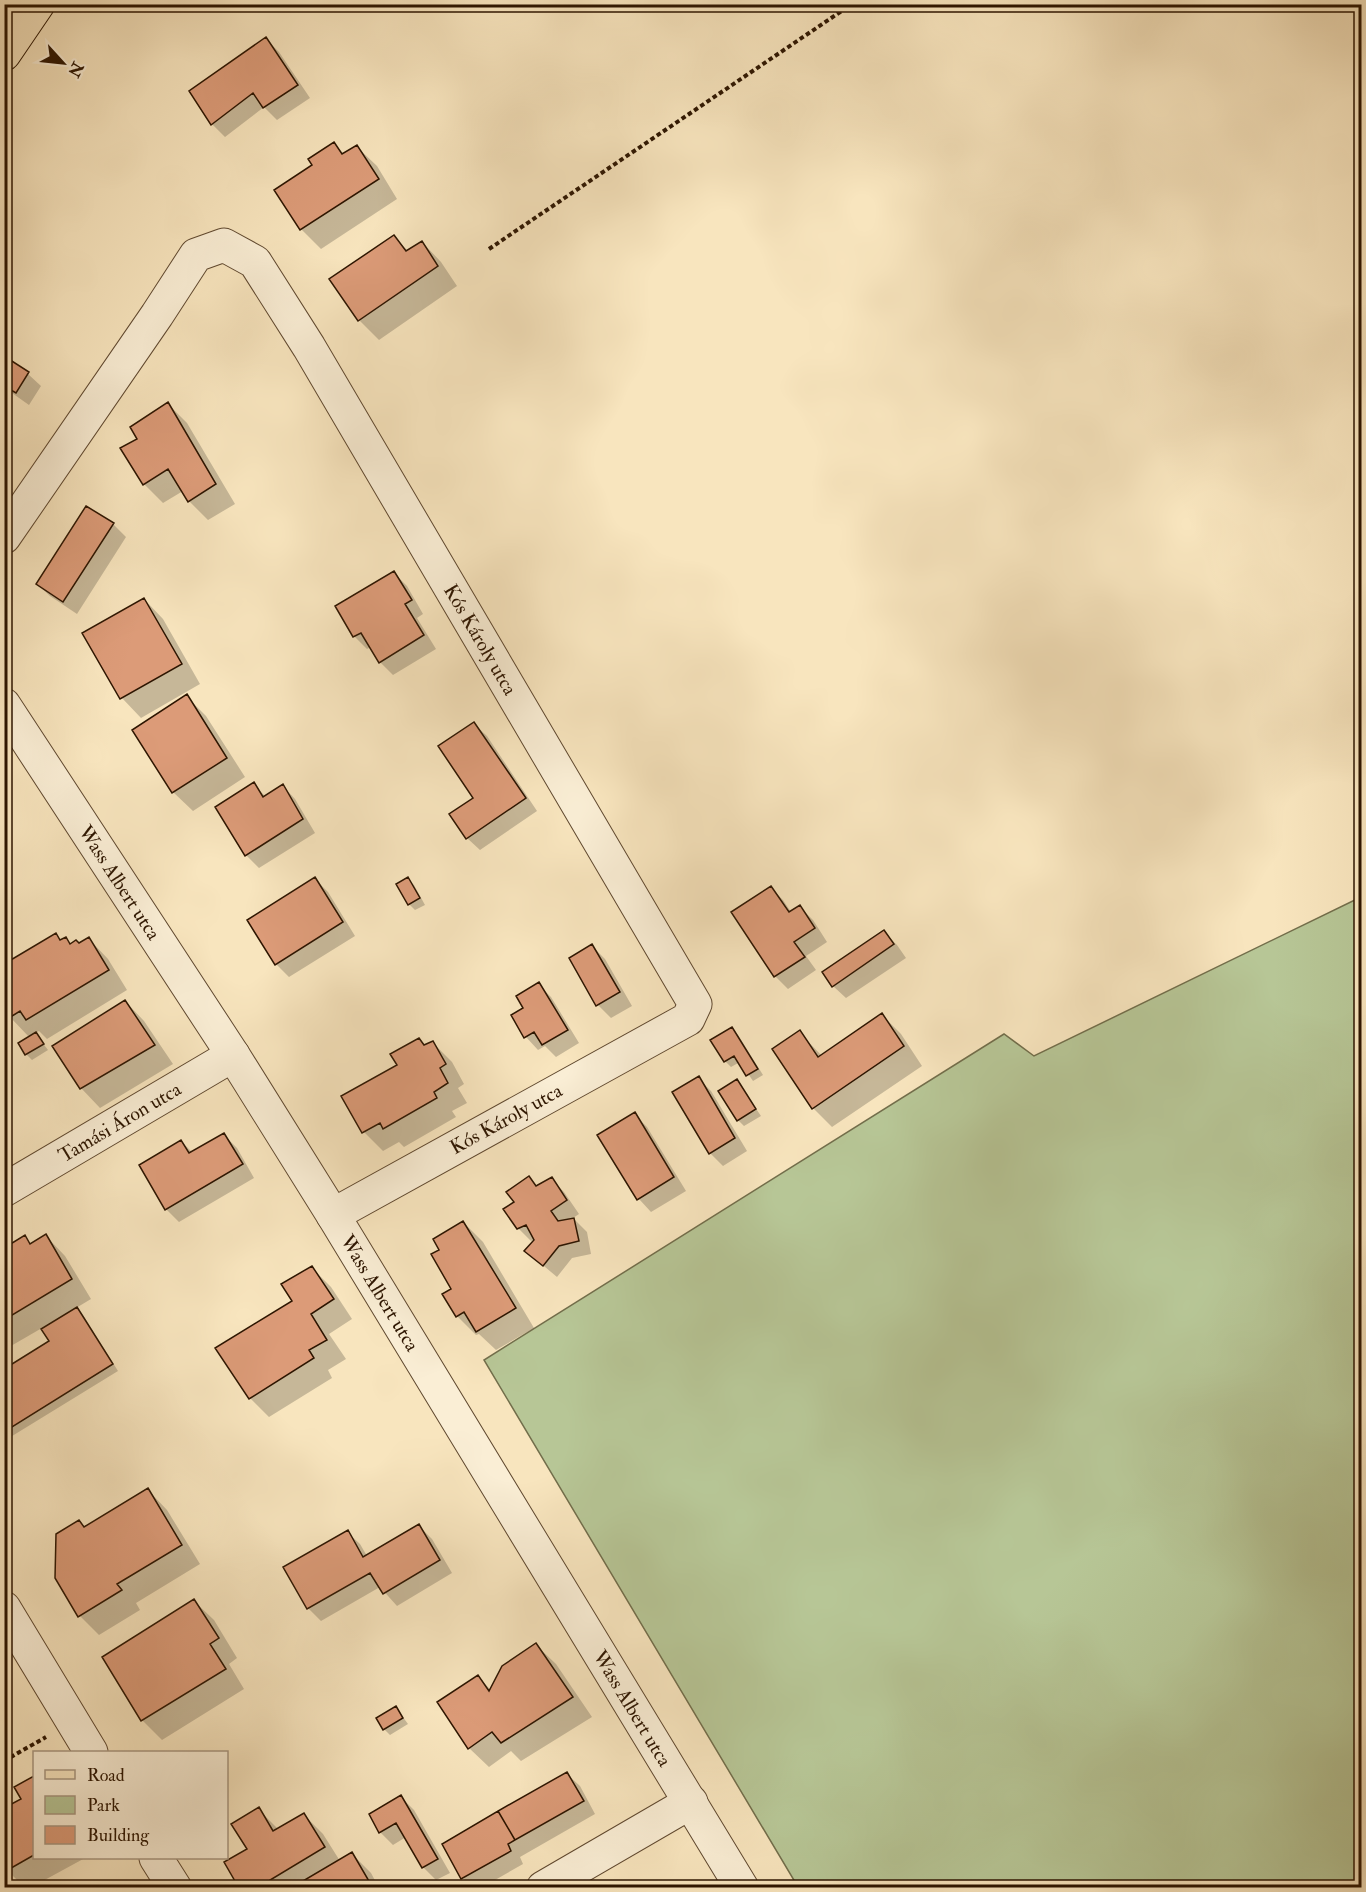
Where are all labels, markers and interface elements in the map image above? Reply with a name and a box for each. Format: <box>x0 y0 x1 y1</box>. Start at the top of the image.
north arrow <box>33 33 93 93</box>
text: N <box>63 58 88 81</box>
street label: Kós Károly utca <box>438 579 523 700</box>
street label: Wass Albert utca <box>73 820 167 945</box>
street label: Tamási Áron utca <box>53 1076 186 1168</box>
street label: Kós Károly utca <box>445 1078 567 1160</box>
street label: Wass Albert utca <box>335 1229 426 1356</box>
street label: Wass Albert utca <box>587 1644 678 1772</box>
legend <box>33 1751 228 1859</box>
text: Road <box>87 1764 125 1787</box>
text: Park <box>87 1794 120 1817</box>
text: Building <box>87 1824 150 1847</box>

